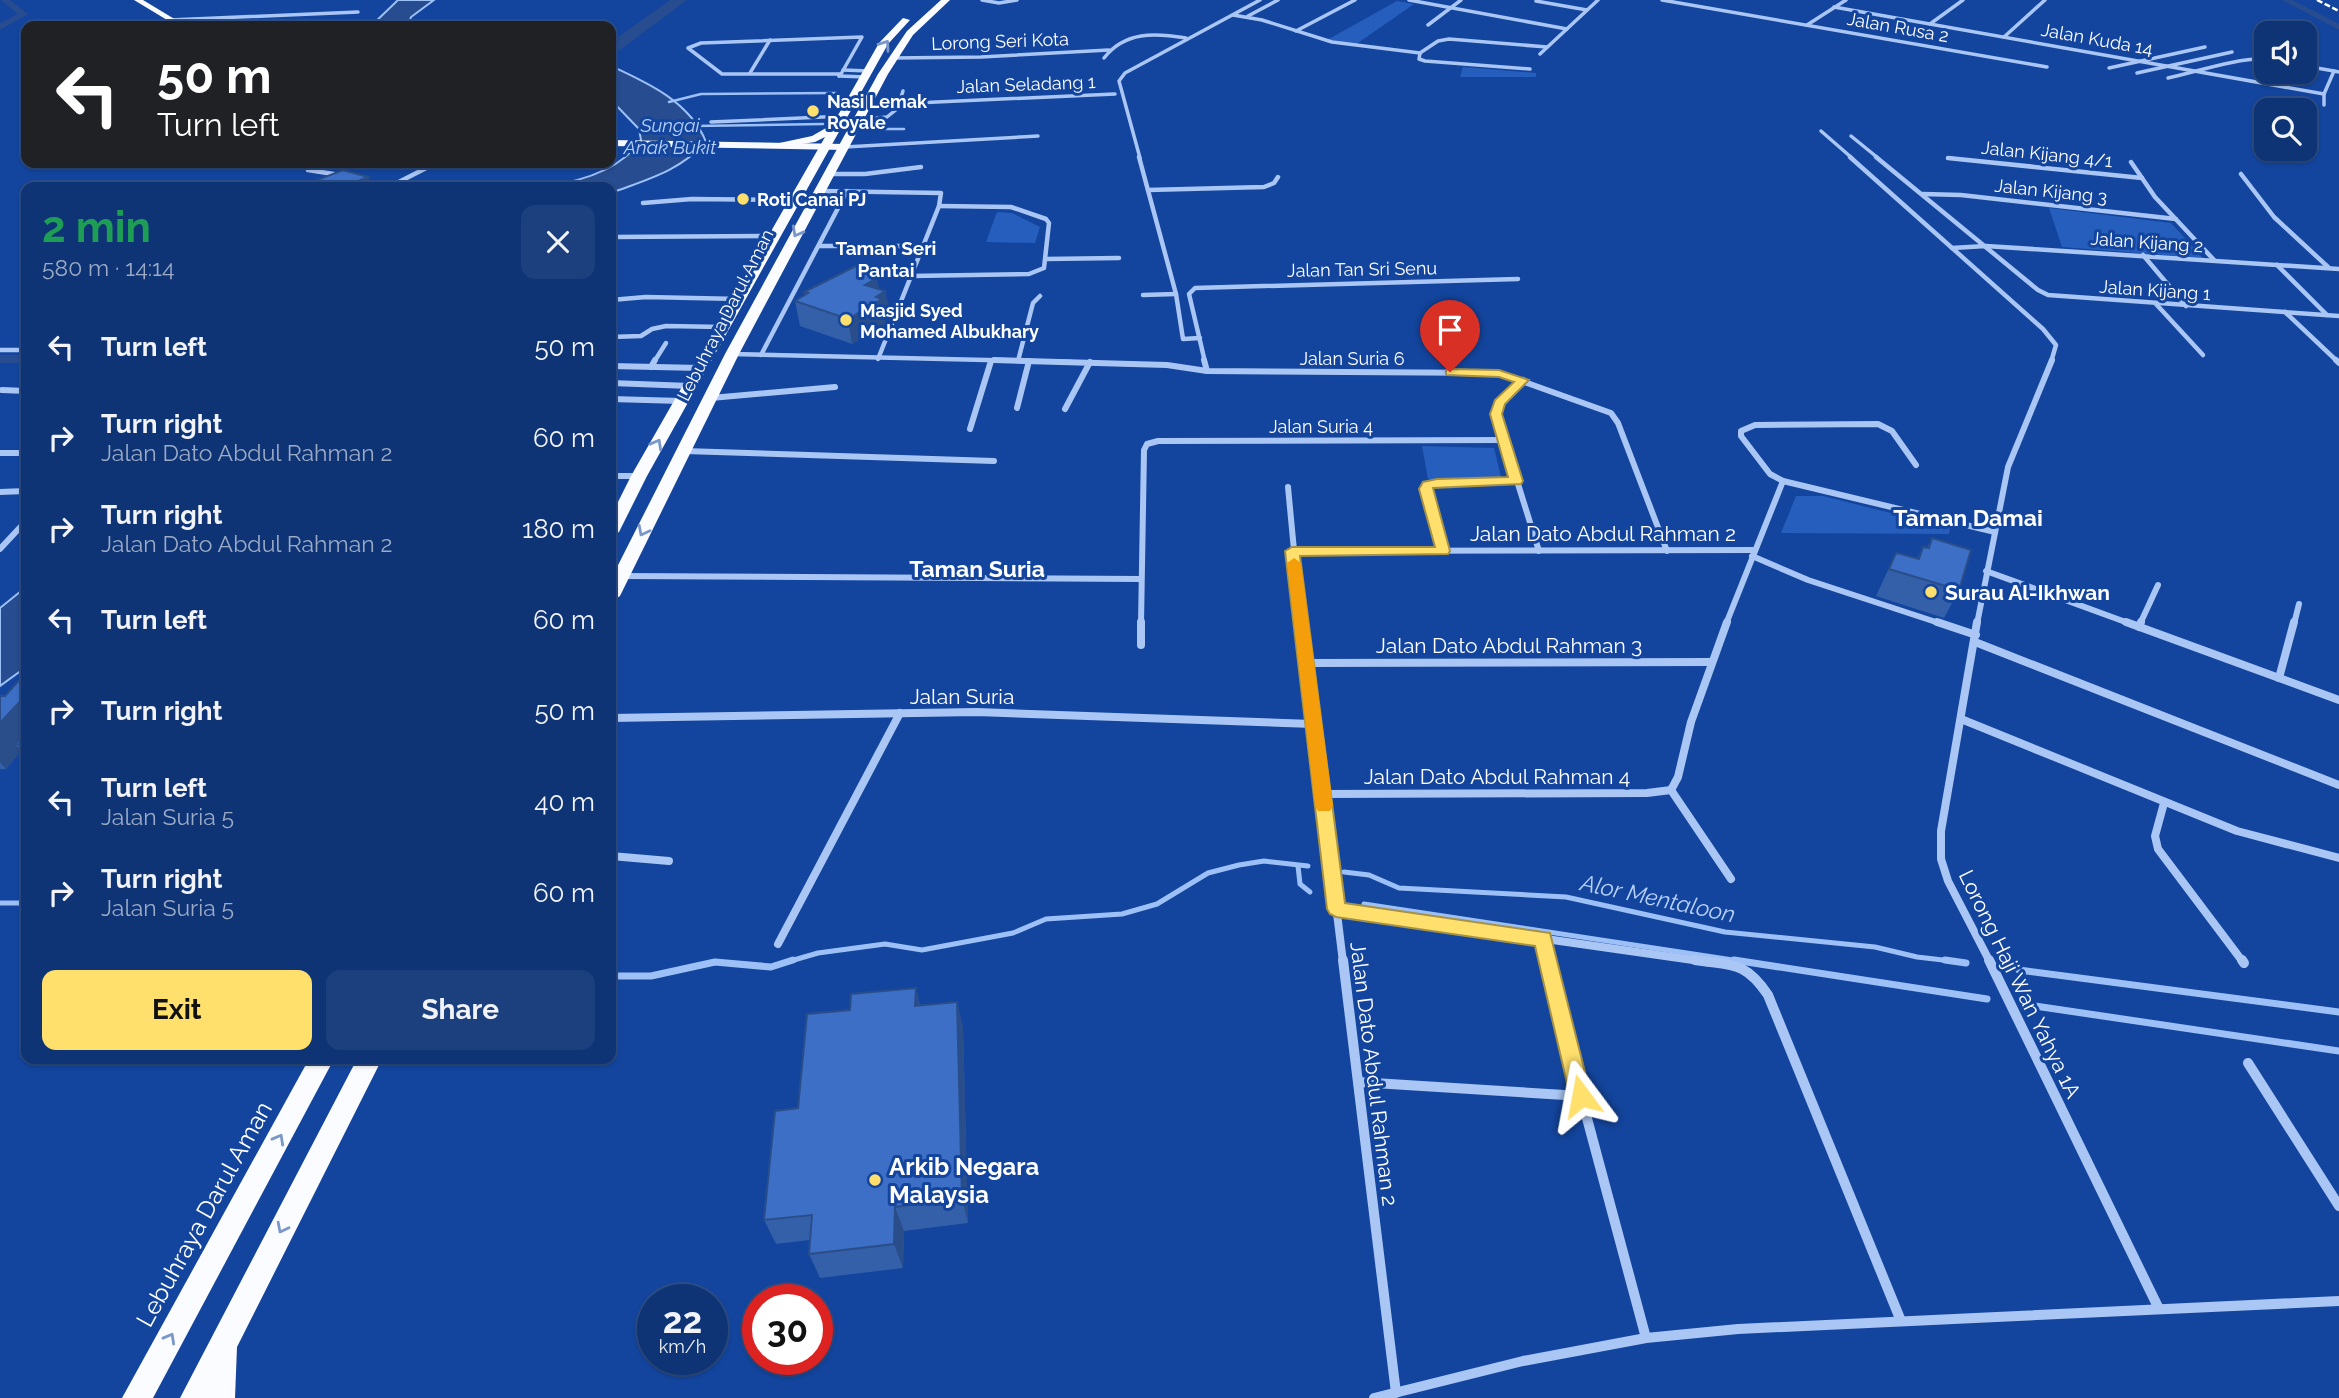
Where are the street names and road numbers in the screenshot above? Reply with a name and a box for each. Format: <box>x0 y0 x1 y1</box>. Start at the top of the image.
street label: Jalan Rusa 2 <box>1846 8 1950 46</box>
street label: Jalan Kuda 14 <box>2039 19 2155 59</box>
street label: Lorong Seri Kota <box>931 28 1069 54</box>
street label: Jalan Seladang 1 <box>956 71 1096 97</box>
street label: Jalan Kijang 4/1 <box>1980 137 2114 171</box>
street label: Jalan Kijang 3 <box>1994 175 2108 207</box>
street label: Lebuhraya Darul Aman <box>673 226 777 404</box>
street label: Jalan Kijang 2 <box>2090 228 2204 256</box>
street label: Jalan Tan Sri Senu <box>1287 257 1437 281</box>
street label: Jalan Kijang 1 <box>2099 276 2212 304</box>
street label: Jalan Suria 6 <box>1299 348 1405 369</box>
street label: Jalan Suria 4 <box>1269 416 1373 437</box>
street label: Jalan Dato Abdul Rahman 2 <box>1470 521 1736 546</box>
street label: Jalan Dato Abdul Rahman 3 <box>1376 633 1642 658</box>
street label: Jalan Suria <box>910 684 1014 709</box>
street label: Jalan Dato Abdul Rahman 4 <box>1364 764 1630 789</box>
street label: Lorong Haji Wan Yahya 1A <box>1954 866 2086 1102</box>
street label: Jalan Dato Abdul Rahman 2 <box>1345 940 1403 1208</box>
street label: Lebuhraya Darul Aman <box>130 1096 278 1332</box>

